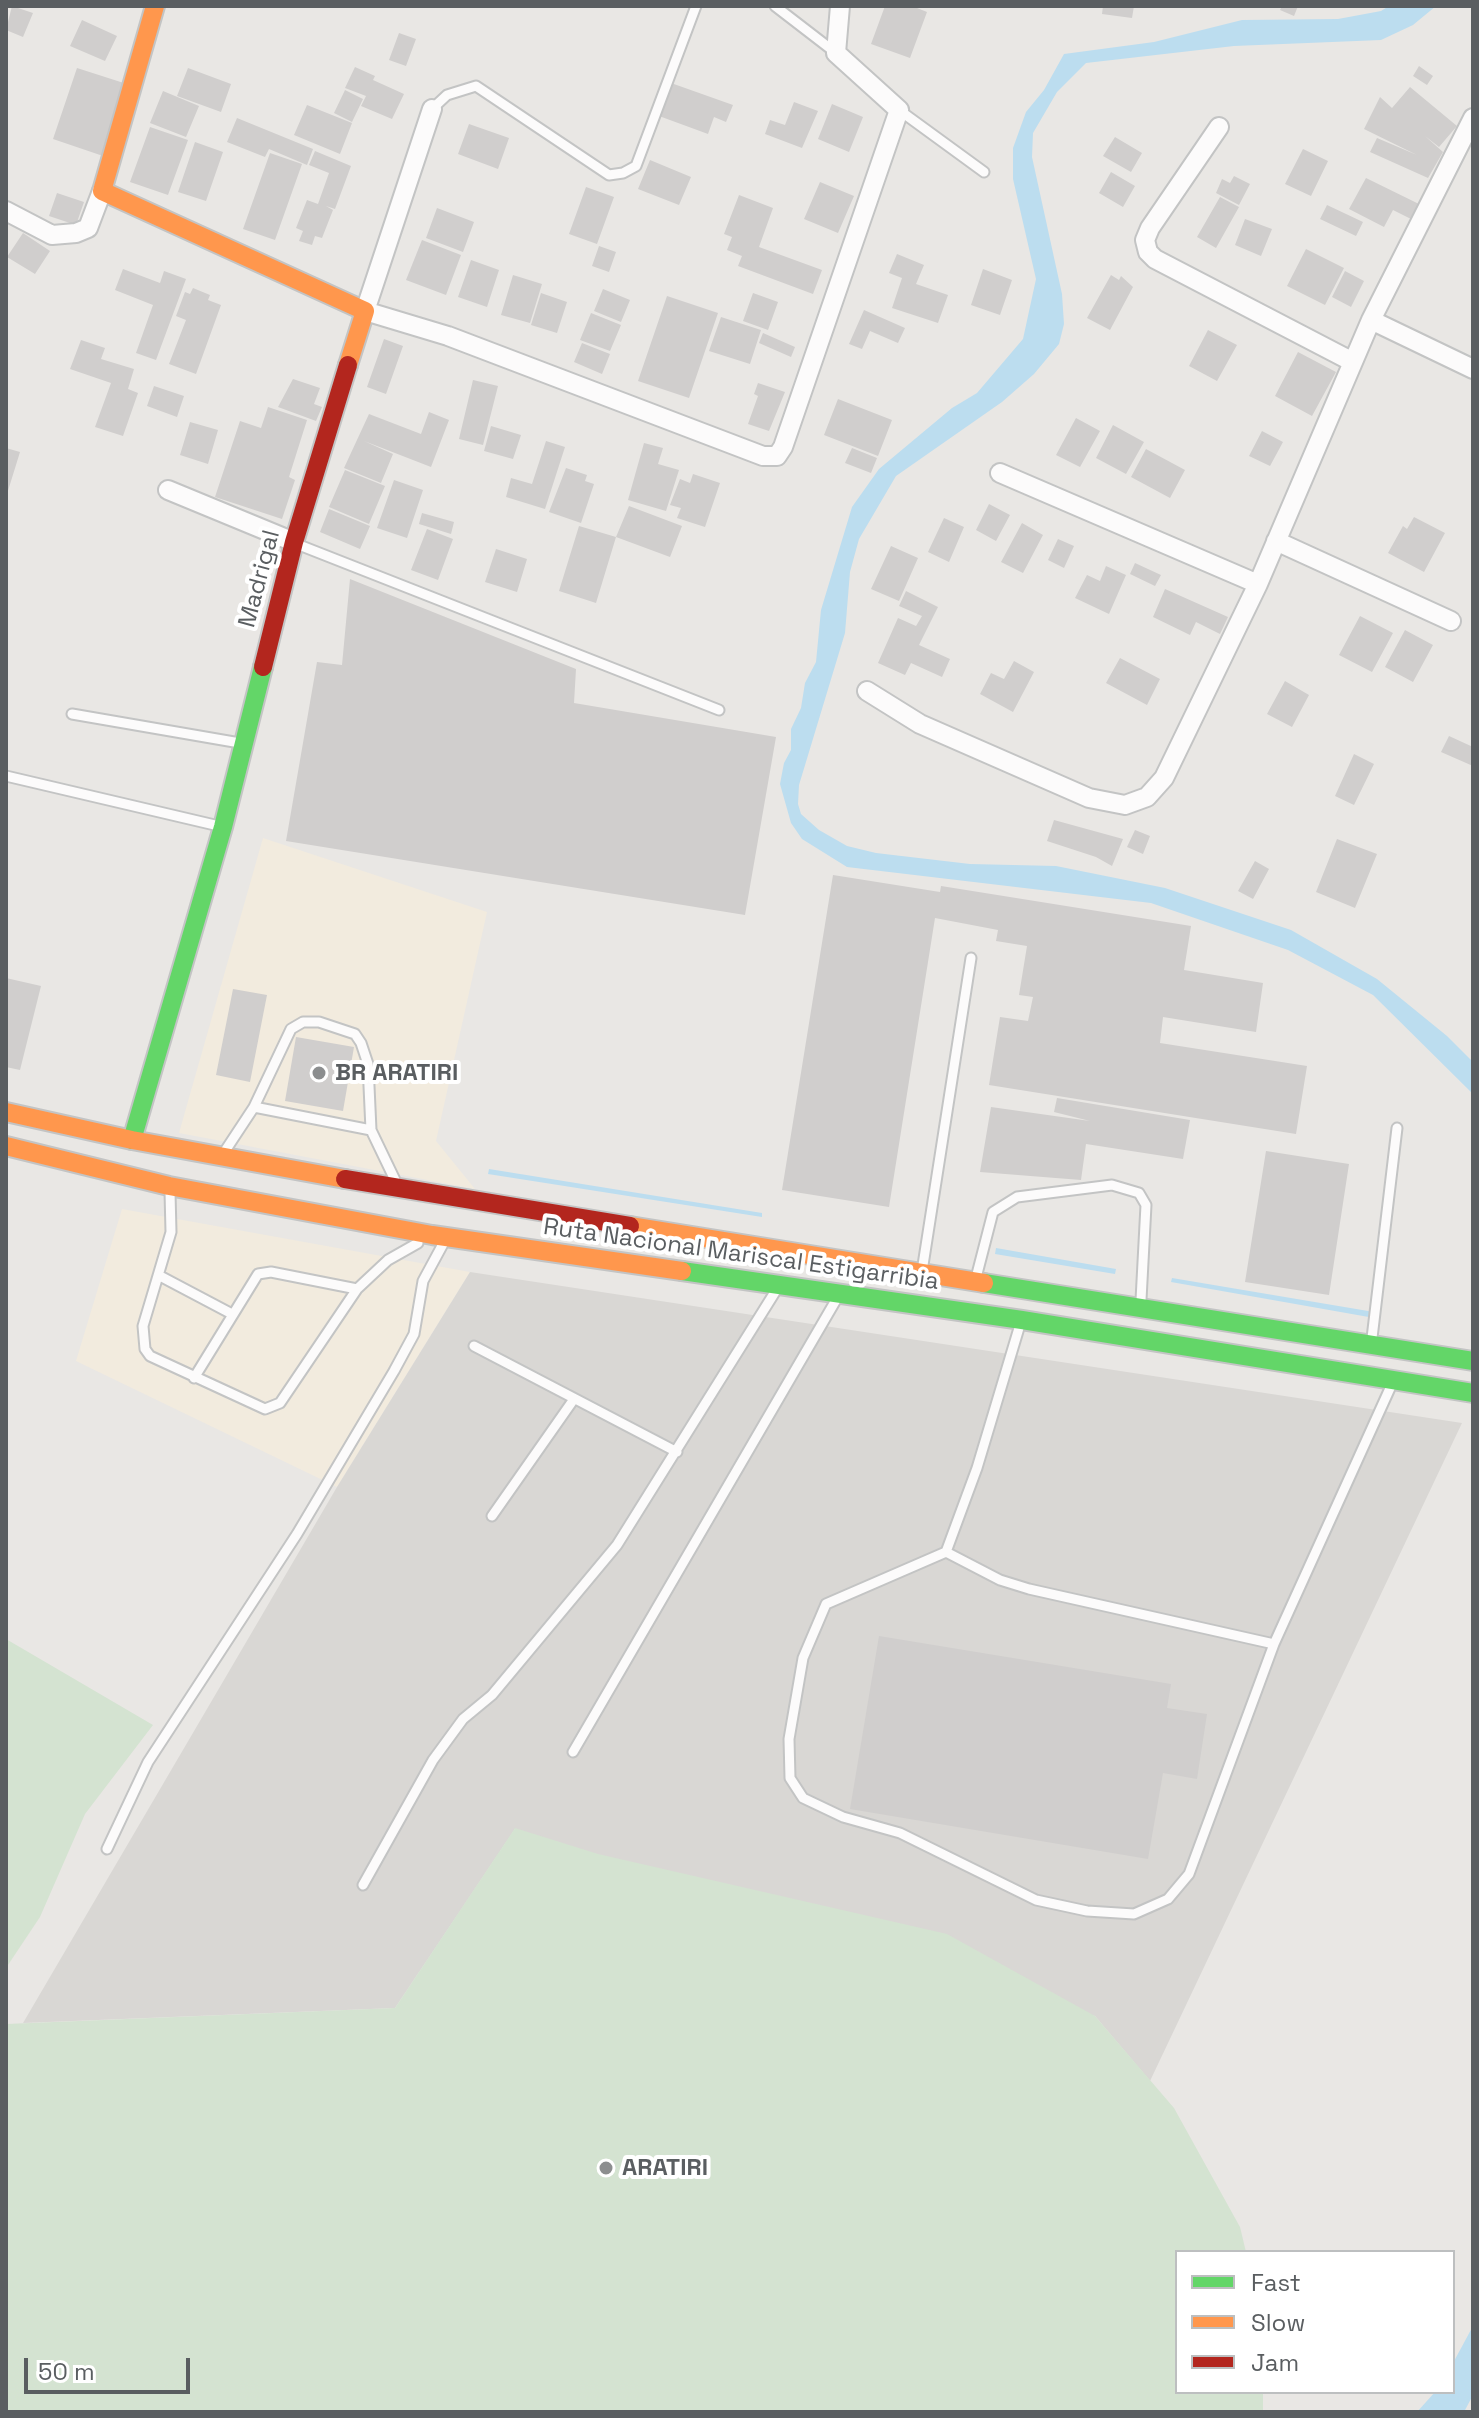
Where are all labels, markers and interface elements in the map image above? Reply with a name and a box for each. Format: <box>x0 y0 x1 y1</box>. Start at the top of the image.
street label: Madrigal <box>233 527 287 631</box>
place label: BR ARATIRI <box>335 1059 458 1087</box>
marker: BR ARATIRI <box>310 1064 328 1082</box>
street label: Ruta Nacional Mariscal Estigarribia <box>541 1213 941 1297</box>
place label: ARATIRI <box>622 2154 708 2182</box>
marker: ARATIRI <box>597 2159 615 2177</box>
legend <box>1175 2250 1455 2394</box>
text: Fast <box>1251 2267 1301 2298</box>
text: Slow <box>1251 2307 1305 2338</box>
scale bar <box>28 2342 194 2392</box>
text: Jam <box>1251 2347 1299 2378</box>
text: 50 m <box>38 2356 95 2387</box>

